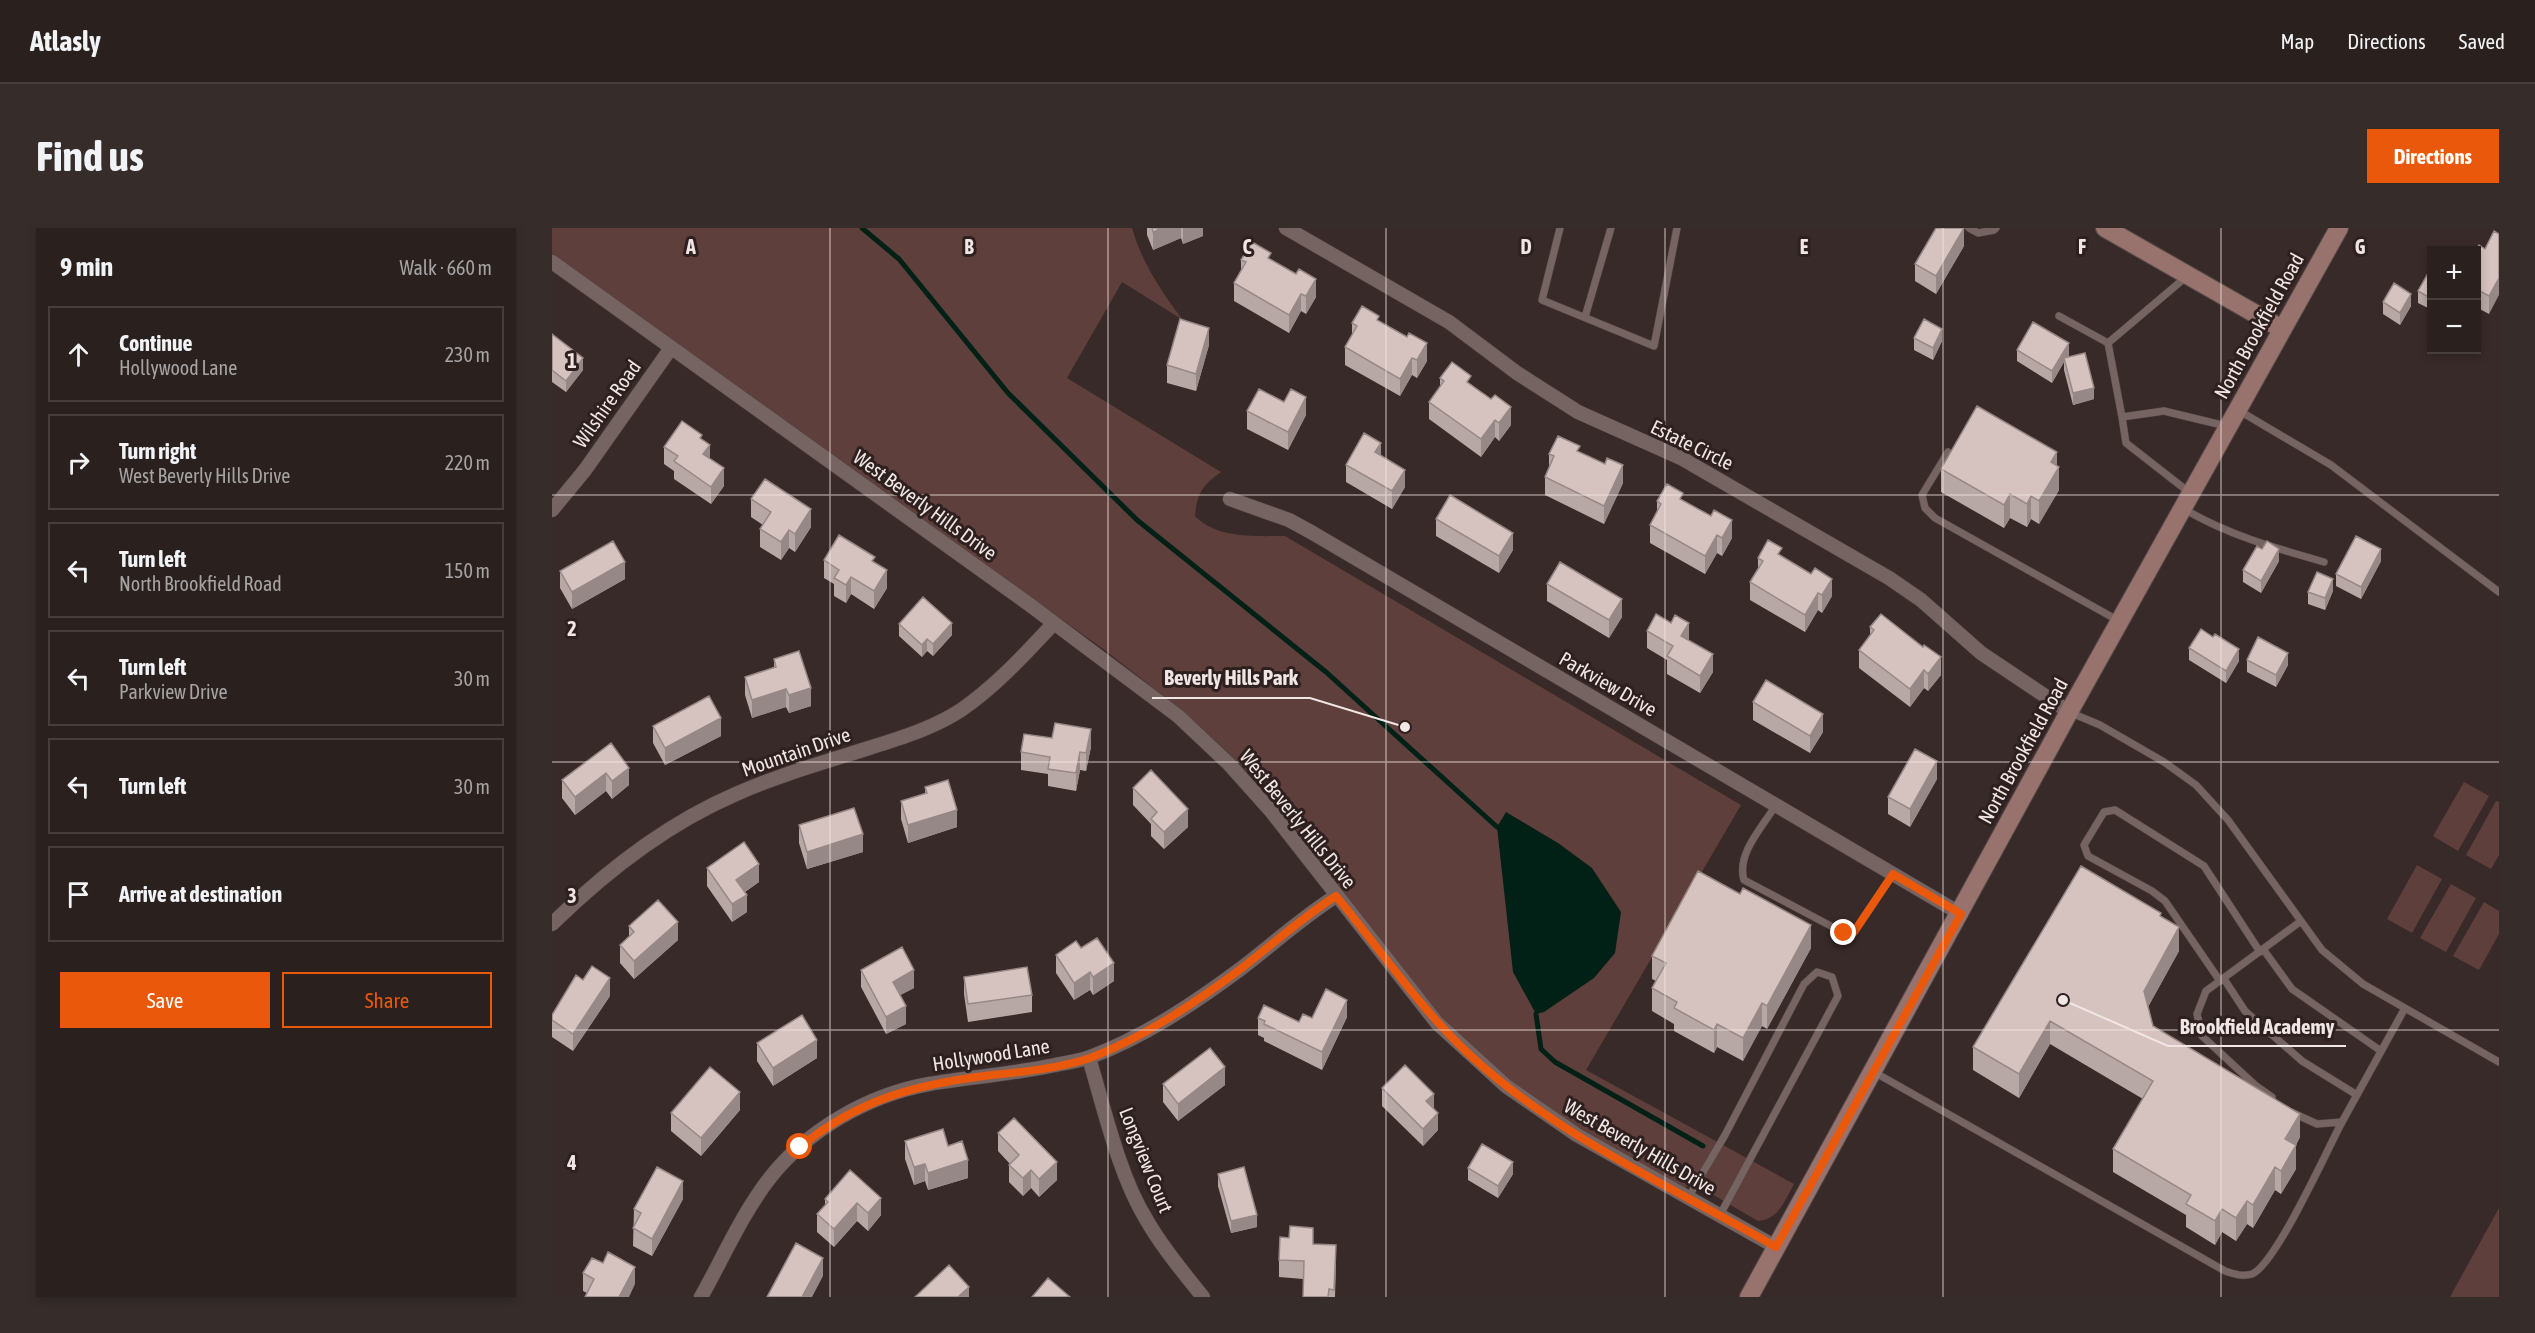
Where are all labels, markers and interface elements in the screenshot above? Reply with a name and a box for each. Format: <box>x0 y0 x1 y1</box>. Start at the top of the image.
text: Atlasly <box>30 25 101 57</box>
text: Map <box>2280 29 2314 53</box>
text: Directions <box>2347 29 2426 53</box>
text: Saved <box>2459 29 2505 53</box>
button: Directions <box>2367 129 2499 183</box>
text: Find us <box>36 132 144 180</box>
text: A <box>685 235 696 258</box>
text: B <box>964 235 974 258</box>
text: C <box>1243 235 1252 258</box>
text: D <box>1520 235 1532 258</box>
text: E <box>1800 235 1809 258</box>
text: F <box>2078 235 2086 258</box>
text: G <box>2355 235 2366 258</box>
map controls <box>2427 246 2481 354</box>
button: + <box>2427 246 2481 300</box>
street label: North Brookfield Road <box>2209 249 2308 403</box>
text: 9 min <box>60 252 113 282</box>
text: Walk · 660 m <box>400 256 492 279</box>
button: − <box>2427 300 2481 354</box>
text: Continue <box>119 330 193 356</box>
icon: ahead <box>62 338 95 371</box>
text: 230 m <box>445 343 490 366</box>
text: 1 <box>567 349 577 372</box>
street label: Wilshire Road <box>568 355 645 452</box>
text: Hollywood Lane <box>119 356 237 379</box>
street label: Estate Circle <box>1647 415 1737 474</box>
text: Turn right <box>119 438 196 464</box>
street label: West Beverly Hills Drive <box>849 445 1001 564</box>
icon: right <box>62 446 95 479</box>
text: 220 m <box>445 451 490 474</box>
text: West Beverly Hills Drive <box>119 464 290 487</box>
text: Turn left <box>119 546 186 572</box>
icon: left <box>62 554 95 587</box>
text: 150 m <box>445 559 490 582</box>
text: North Brookfield Road <box>119 572 282 595</box>
text: 2 <box>567 617 577 640</box>
street label: Parkview Drive <box>1555 646 1661 721</box>
text: Turn left <box>119 654 186 680</box>
callout: Beverly Hills Park <box>1152 659 1310 698</box>
icon: left <box>62 662 95 695</box>
text: Beverly Hills Park <box>1164 665 1299 689</box>
text: 30 m <box>454 667 490 690</box>
street label: North Brookfield Road <box>1973 674 2072 828</box>
text: Parkview Drive <box>119 680 228 703</box>
street label: Mountain Drive <box>739 722 853 781</box>
street label: West Beverly Hills Drive <box>1236 745 1361 893</box>
icon: left <box>62 770 95 803</box>
text: Turn left <box>119 773 186 799</box>
text: 30 m <box>454 775 490 798</box>
icon: arrive <box>62 878 95 911</box>
text: Arrive at destination <box>119 881 282 907</box>
text: 3 <box>567 884 577 907</box>
route end <box>1830 919 1856 945</box>
button: Save <box>60 972 270 1028</box>
button: Share <box>282 972 492 1028</box>
callout: Brookfield Academy <box>2168 1007 2346 1046</box>
text: Brookfield Academy <box>2180 1014 2335 1038</box>
street label: Hollywood Lane <box>931 1034 1051 1075</box>
street label: West Beverly Hills Drive <box>1560 1094 1720 1199</box>
street label: Longview Court <box>1115 1104 1178 1216</box>
route start <box>786 1133 812 1159</box>
text: 4 <box>566 1151 577 1174</box>

